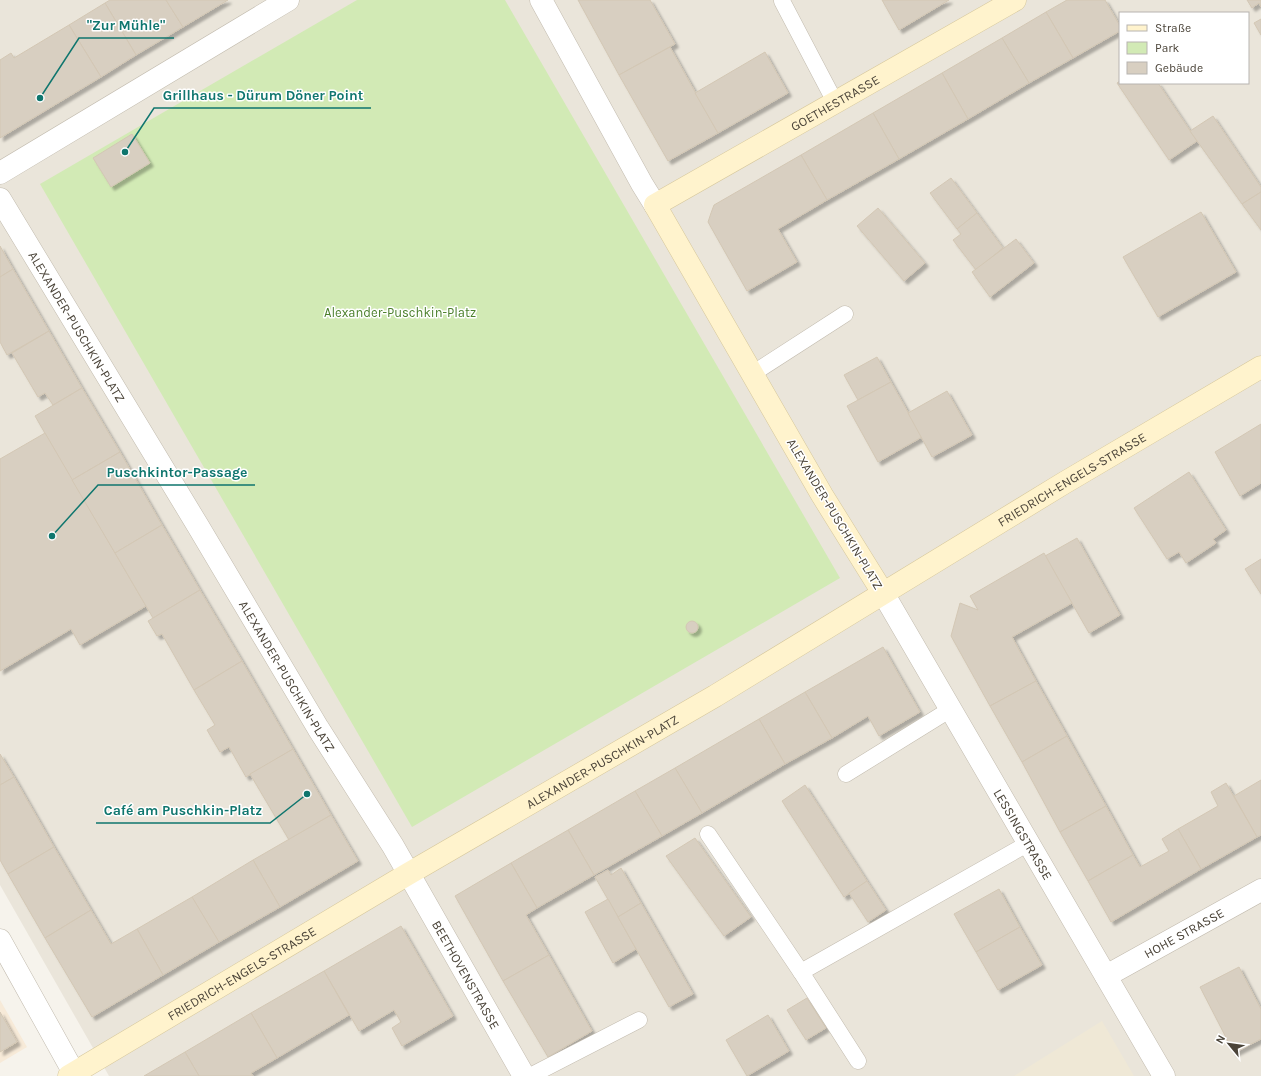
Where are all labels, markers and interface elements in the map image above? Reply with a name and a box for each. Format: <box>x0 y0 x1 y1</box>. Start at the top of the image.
callout: "Zur Mühle" <box>79 12 174 38</box>
legend <box>1119 12 1249 84</box>
text: "Zur Mühle" <box>87 17 165 34</box>
text: Straße <box>1155 21 1191 35</box>
text: Park <box>1155 41 1180 55</box>
text: Gebäude <box>1155 61 1203 75</box>
street label: GOETHESTRASSE <box>788 71 882 134</box>
callout: Grillhaus - Dürum Döner Point <box>154 82 371 108</box>
text: Grillhaus - Dürum Döner Point <box>163 87 364 104</box>
street label: ALEXANDER-PUSCHKIN-PLATZ <box>26 248 129 405</box>
park label: Alexander-Puschkin-Platz <box>324 305 476 320</box>
street label: FRIEDRICH-ENGELS-STRASSE <box>995 429 1149 529</box>
street label: ALEXANDER-PUSCHKIN-PLATZ <box>784 436 886 592</box>
callout: Puschkintor-Passage <box>98 459 255 485</box>
text: Puschkintor-Passage <box>106 464 248 481</box>
street label: ALEXANDER-PUSCHKIN-PLATZ <box>236 598 339 754</box>
street label: ALEXANDER-PUSCHKIN-PLATZ <box>523 711 681 811</box>
street label: LESSINGSTRASSE <box>991 786 1056 882</box>
callout: Café am Puschkin-Platz <box>96 797 270 823</box>
text: Café am Puschkin-Platz <box>104 802 262 819</box>
street label: HOHE STRASSE <box>1141 905 1226 961</box>
street label: BEETHOVENSTRASSE <box>429 918 503 1032</box>
street label: FRIEDRICH-ENGELS-STRASSE <box>165 923 319 1023</box>
north arrow <box>1209 1024 1249 1064</box>
text: N <box>1213 1033 1228 1046</box>

